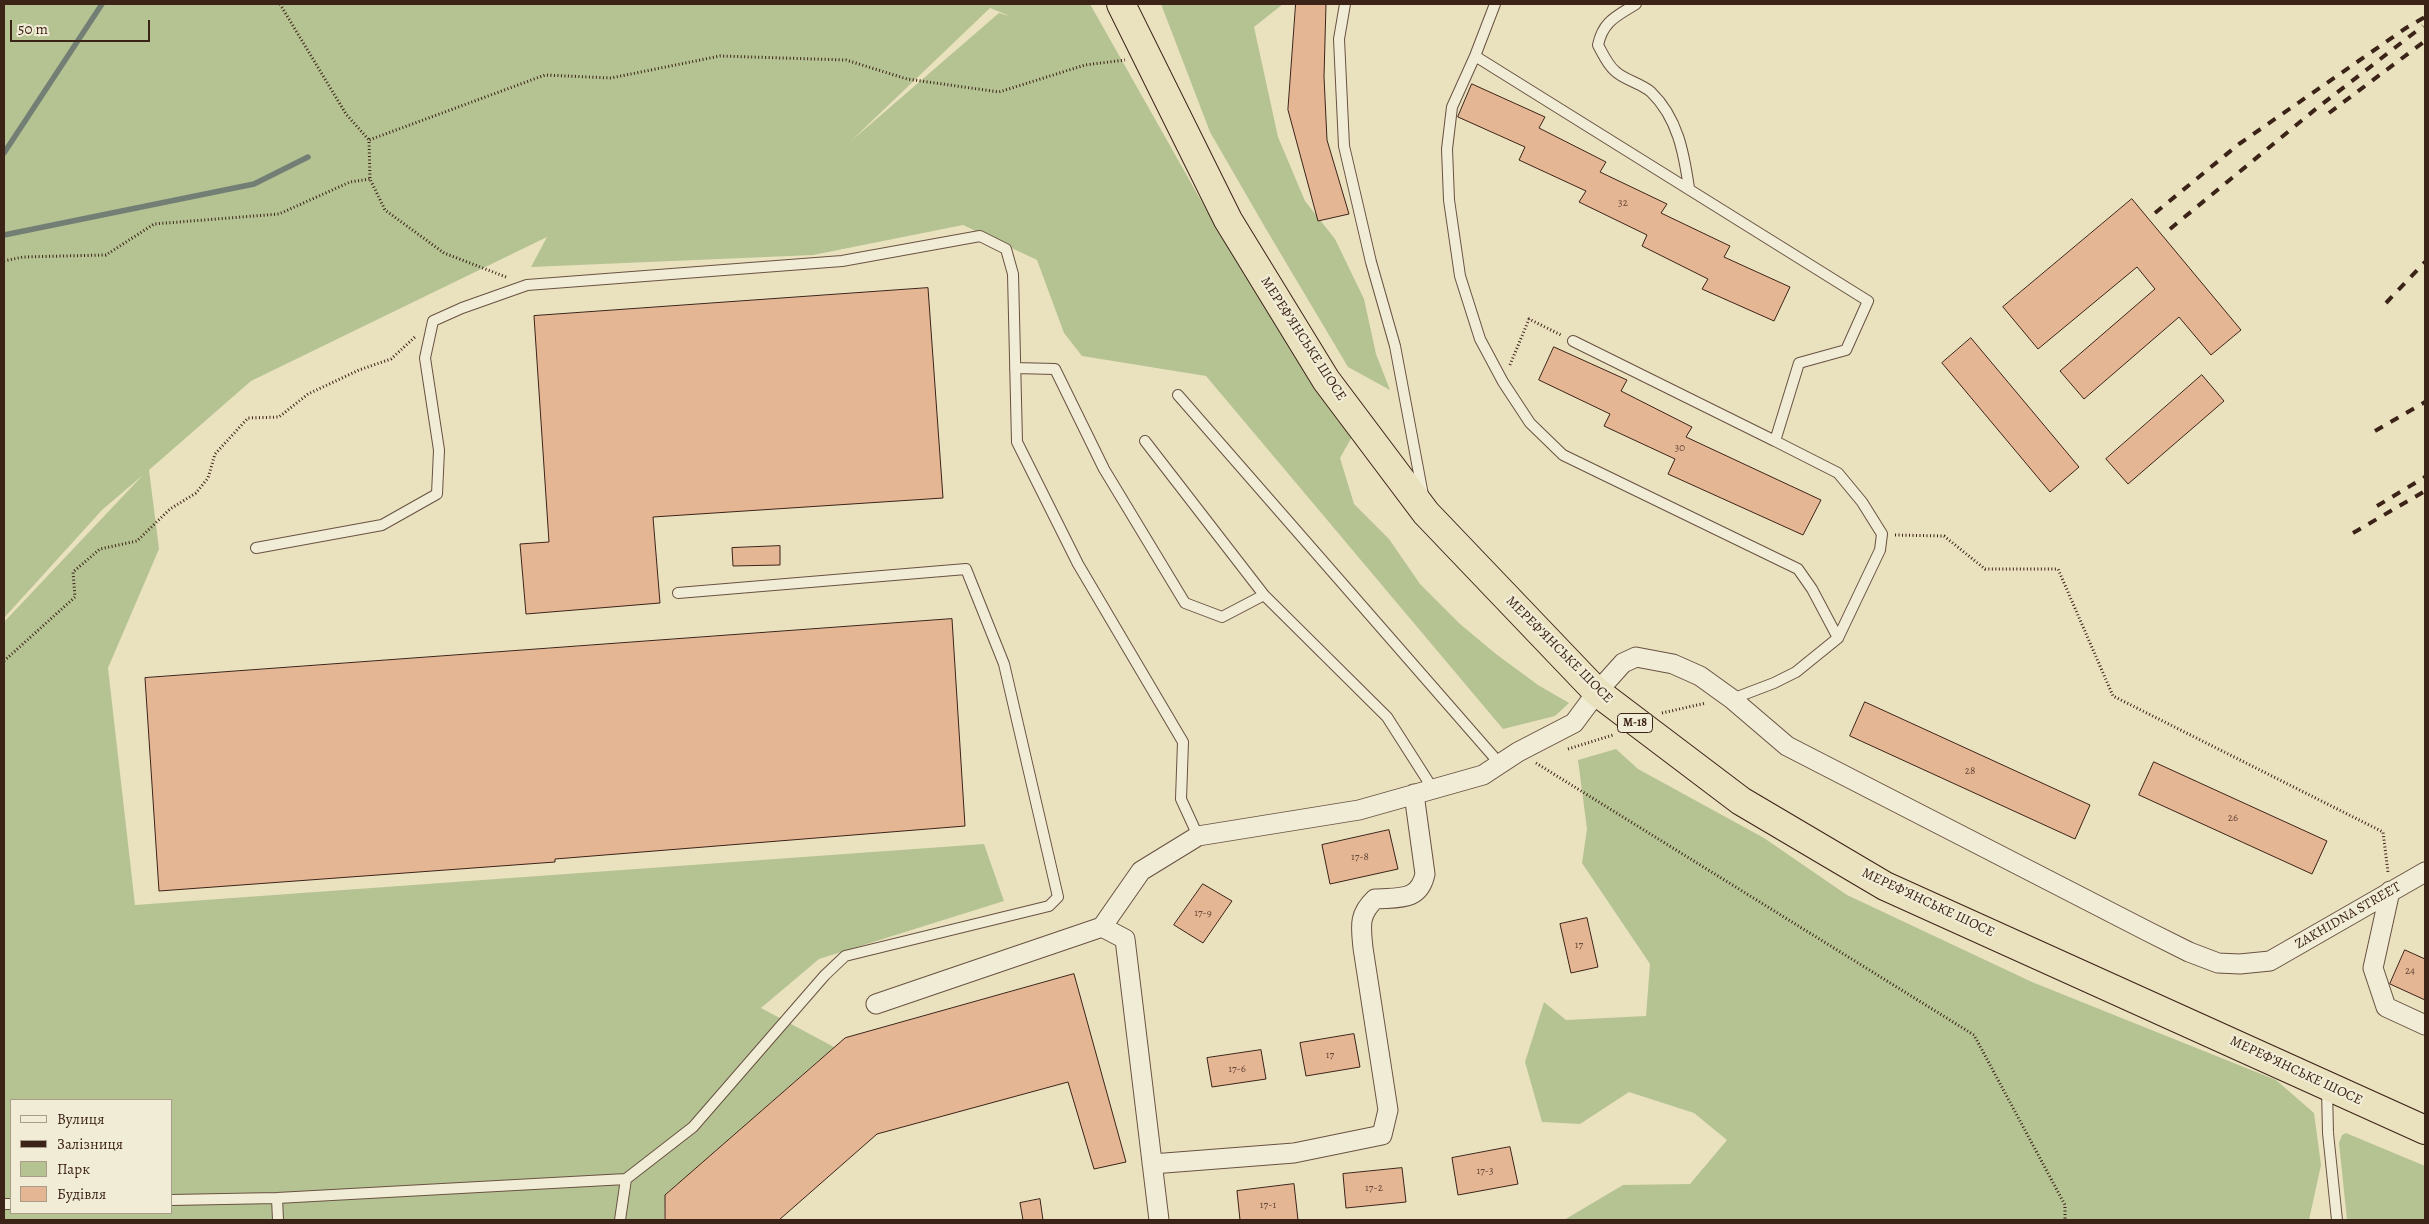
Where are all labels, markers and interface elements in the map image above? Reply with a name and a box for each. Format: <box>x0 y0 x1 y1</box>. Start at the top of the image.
scale bar <box>12 10 152 42</box>
text: 50 m <box>18 19 48 39</box>
house number: 32 <box>1618 196 1628 210</box>
street label: МЕРЕФ’ЯНСЬКЕ ШОСЕ <box>1257 274 1349 404</box>
house number: 30 <box>1675 441 1685 455</box>
street label: МЕРЕФ’ЯНСЬКЕ ШОСЕ <box>1502 593 1616 707</box>
road number: М-18 <box>1618 714 1652 732</box>
house number: 28 <box>1965 764 1975 778</box>
house number: 26 <box>2228 811 2238 825</box>
house number: 17-8 <box>1351 850 1369 864</box>
street label: МЕРЕФ’ЯНСЬКЕ ШОСЕ <box>1859 865 1997 941</box>
street label: ZAKHIDNA STREET <box>2292 879 2404 953</box>
house number: 17-9 <box>1194 906 1212 920</box>
house number: 17 <box>1575 938 1583 952</box>
house number: 24 <box>2405 964 2415 978</box>
street label: МЕРЕФ’ЯНСЬКЕ ШОСЕ <box>2227 1033 2365 1109</box>
house number: 17 <box>1326 1048 1334 1062</box>
house number: 17-6 <box>1228 1062 1246 1076</box>
legend <box>10 1099 172 1214</box>
text: Вулиця <box>57 1109 104 1129</box>
text: Залізниця <box>57 1134 123 1154</box>
text: Парк <box>57 1159 90 1179</box>
house number: 17-3 <box>1476 1164 1494 1178</box>
house number: 17-2 <box>1365 1181 1383 1195</box>
text: Будівля <box>57 1184 106 1204</box>
house number: 17-1 <box>1260 1198 1276 1212</box>

